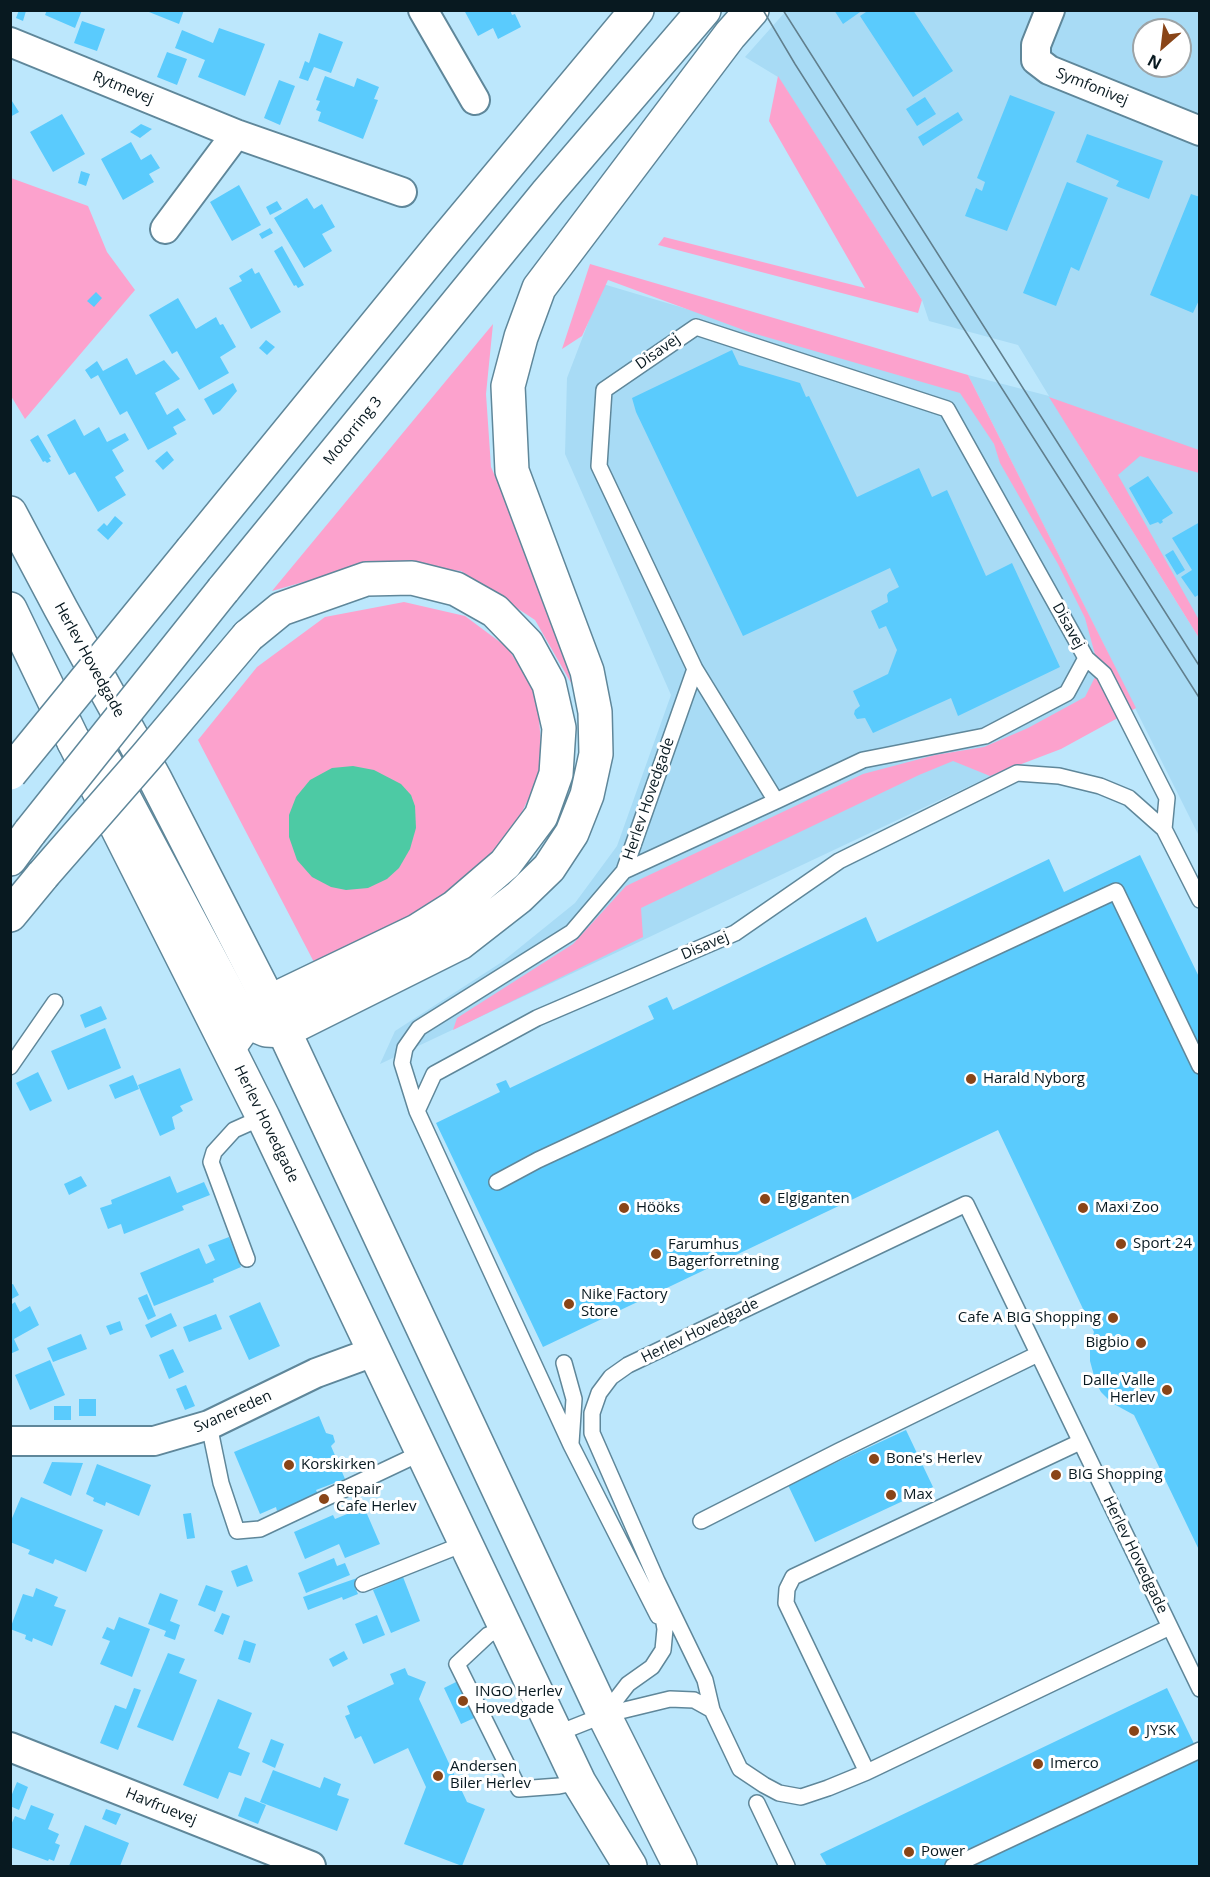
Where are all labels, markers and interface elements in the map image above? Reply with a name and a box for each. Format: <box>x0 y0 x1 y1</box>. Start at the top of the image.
north arrow <box>1132 18 1192 78</box>
text: N <box>1144 49 1165 75</box>
street label: Symfonivej <box>1053 64 1131 110</box>
street label: Rytmevej <box>90 68 156 108</box>
street label: Disavej <box>632 330 684 374</box>
street label: Motorring 3 <box>320 393 386 469</box>
street label: Herlev Hovedgade <box>50 599 128 721</box>
street label: Disavej <box>1048 600 1088 652</box>
street label: Herlev Hovedgade <box>620 735 678 863</box>
street label: Disavej <box>679 928 731 964</box>
street label: Herlev Hovedgade <box>230 1062 302 1186</box>
place label: Harald Nyborg <box>983 1070 1085 1088</box>
marker: Harald Nyborg <box>964 1072 978 1086</box>
place label: Elgiganten <box>777 1190 850 1208</box>
marker: Elgiganten <box>758 1192 772 1206</box>
place label: Hööks <box>636 1199 680 1217</box>
place label: Maxi Zoo <box>1095 1199 1159 1217</box>
marker: Hööks <box>617 1201 631 1215</box>
marker: Maxi Zoo <box>1076 1201 1090 1215</box>
place label: Sport 24 <box>1133 1235 1192 1253</box>
place label: Farumhus Bagerforretning <box>668 1236 779 1271</box>
marker: Sport 24 <box>1114 1237 1128 1251</box>
marker: Farumhus Bagerforretning <box>649 1247 663 1261</box>
place label: Nike Factory Store <box>581 1286 668 1321</box>
street label: Herlev Hovedgade <box>638 1295 762 1367</box>
marker: Nike Factory Store <box>562 1297 576 1311</box>
place label: Cafe A BIG Shopping <box>958 1309 1101 1327</box>
marker: Cafe A BIG Shopping <box>1106 1311 1120 1325</box>
place label: Bigbio <box>1085 1334 1129 1352</box>
marker: Bigbio <box>1134 1336 1148 1350</box>
place label: Dalle Valle Herlev <box>1083 1372 1155 1407</box>
marker: Dalle Valle Herlev <box>1160 1383 1174 1397</box>
street label: Svanereden <box>191 1387 275 1437</box>
place label: Bone's Herlev <box>886 1450 982 1468</box>
marker: Bone's Herlev <box>867 1452 881 1466</box>
place label: Korskirken <box>301 1456 376 1474</box>
marker: Korskirken <box>282 1458 296 1472</box>
place label: BIG Shopping <box>1068 1466 1163 1484</box>
marker: BIG Shopping <box>1049 1468 1063 1482</box>
place label: Repair Cafe Herlev <box>336 1481 416 1516</box>
place label: Max <box>903 1486 933 1504</box>
marker: Max <box>884 1488 898 1502</box>
marker: Repair Cafe Herlev <box>317 1492 331 1506</box>
street label: Herlev Hovedgade <box>1099 1493 1171 1617</box>
place label: INGO Herlev Hovedgade <box>475 1683 562 1718</box>
marker: INGO Herlev Hovedgade <box>456 1694 470 1708</box>
place label: JYSK <box>1146 1722 1176 1740</box>
marker: JYSK <box>1127 1724 1141 1738</box>
place label: Imerco <box>1050 1755 1099 1773</box>
marker: Imerco <box>1031 1757 1045 1771</box>
place label: Andersen Biler Herlev <box>450 1758 531 1793</box>
marker: Andersen Biler Herlev <box>431 1769 445 1783</box>
street label: Havfruevej <box>123 1785 199 1829</box>
place label: Power <box>921 1843 965 1861</box>
marker: Power <box>902 1845 916 1859</box>

